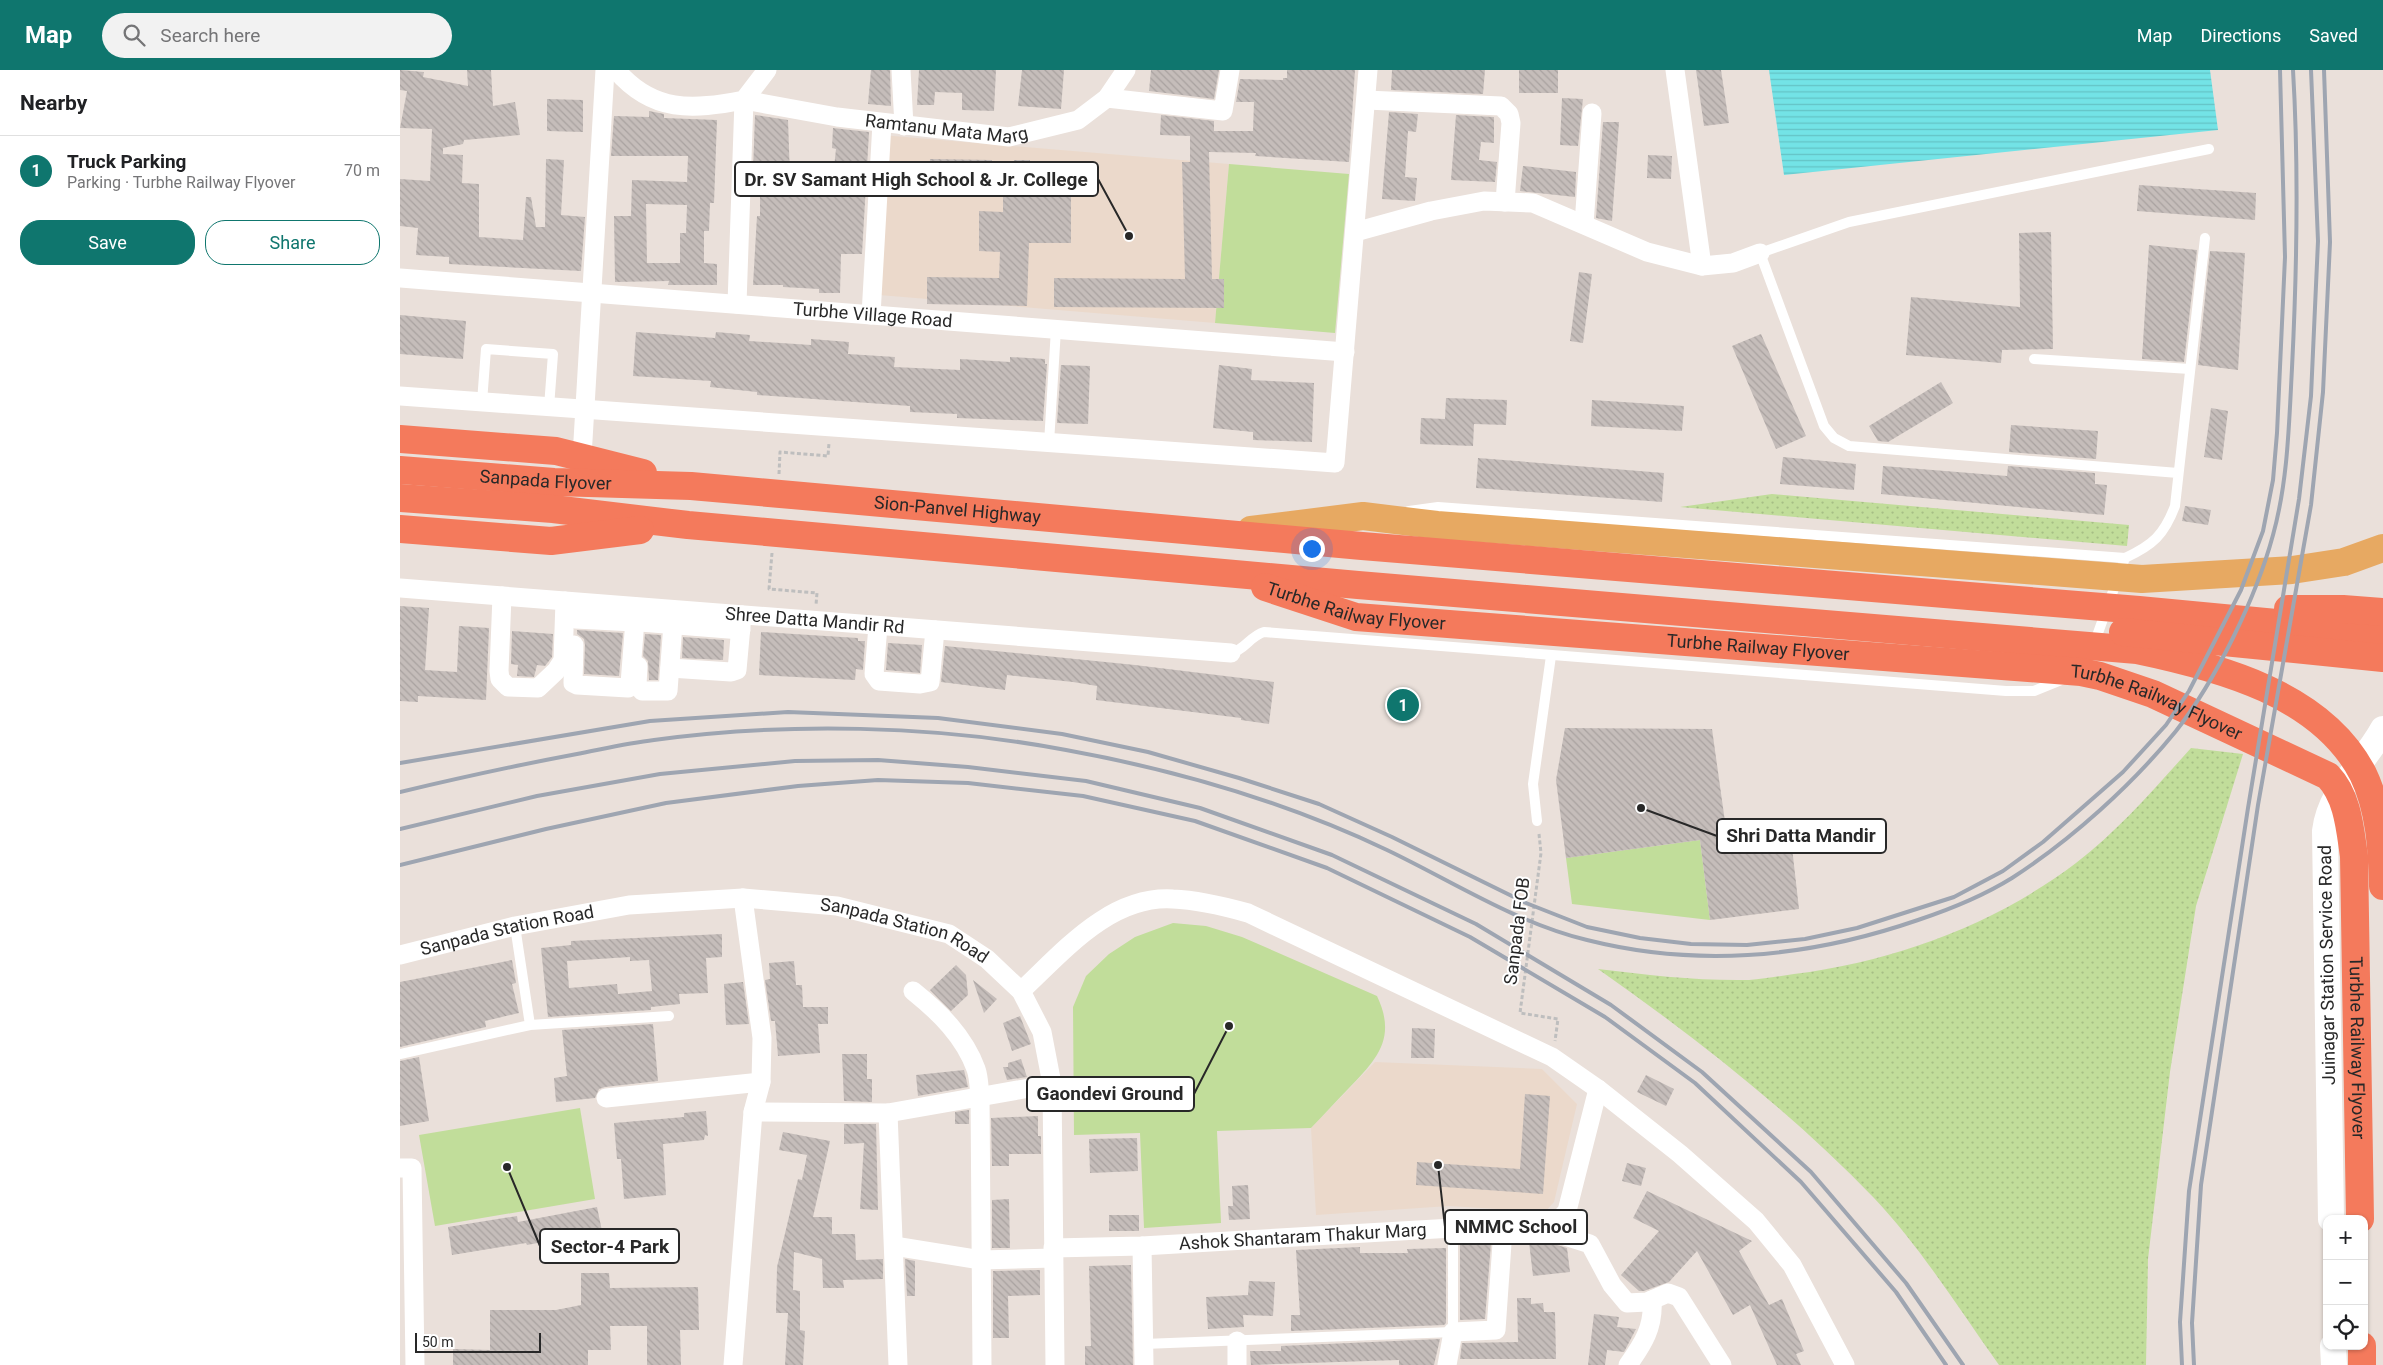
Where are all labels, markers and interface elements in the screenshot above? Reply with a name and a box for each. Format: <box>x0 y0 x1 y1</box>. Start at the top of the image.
search box <box>102 13 452 58</box>
text: Map <box>25 21 72 49</box>
icon: search <box>120 21 148 49</box>
text: Search here <box>160 24 260 47</box>
text: Map <box>2137 25 2172 46</box>
text: Directions <box>2200 25 2281 46</box>
text: Saved <box>2309 25 2358 46</box>
text: Nearby <box>20 91 87 115</box>
street label: Ramtanu Mata Marg <box>864 109 1030 147</box>
text: Truck Parking <box>67 150 186 173</box>
text: 1 <box>31 161 41 180</box>
text: 70 m <box>344 161 380 180</box>
callout: Dr. SV Samant High School & Jr. College <box>735 162 1098 196</box>
text: Dr. SV Samant High School & Jr. College <box>744 168 1088 191</box>
text: Parking · Turbhe Railway Flyover <box>67 173 295 192</box>
button: Save <box>20 220 195 265</box>
button: Share <box>205 220 380 265</box>
street label: Turbhe Village Road <box>792 298 953 331</box>
street label: Sanpada Flyover <box>479 465 612 494</box>
street label: Sion-Panvel Highway <box>873 491 1042 527</box>
your location <box>1299 536 1325 562</box>
street label: Turbhe Railway Flyover <box>1264 577 1446 634</box>
street label: Shree Datta Mandir Rd <box>724 602 905 637</box>
street label: Turbhe Railway Flyover <box>1666 630 1850 664</box>
street label: Turbhe Railway Flyover <box>2070 660 2246 744</box>
pin: 1 <box>1387 686 1419 724</box>
callout: Shri Datta Mandir <box>1717 819 1886 853</box>
text: Shri Datta Mandir <box>1726 824 1876 847</box>
street label: Juinagar Station Service Road <box>2314 845 2339 1085</box>
street label: Sanpada FOB <box>1499 876 1534 986</box>
street label: Sanpada Station Road <box>819 894 993 967</box>
street label: Sanpada Station Road <box>418 901 596 959</box>
street label: Turbhe Railway Flyover <box>2346 956 2370 1140</box>
callout: Gaondevi Ground <box>1027 1077 1194 1111</box>
text: Gaondevi Ground <box>1036 1082 1184 1105</box>
callout: NMMC School <box>1445 1210 1587 1244</box>
text: NMMC School <box>1455 1215 1577 1238</box>
map controls <box>2323 1215 2368 1350</box>
button: + <box>2323 1215 2368 1260</box>
street label: Ashok Shantaram Thakur Marg <box>1178 1219 1427 1254</box>
callout: Sector-4 Park <box>540 1229 679 1263</box>
text: Sector-4 Park <box>551 1235 670 1258</box>
button: − <box>2323 1260 2368 1305</box>
button: locate <box>2323 1305 2368 1350</box>
scale bar <box>415 1330 541 1353</box>
text: 50 m <box>422 1334 454 1350</box>

